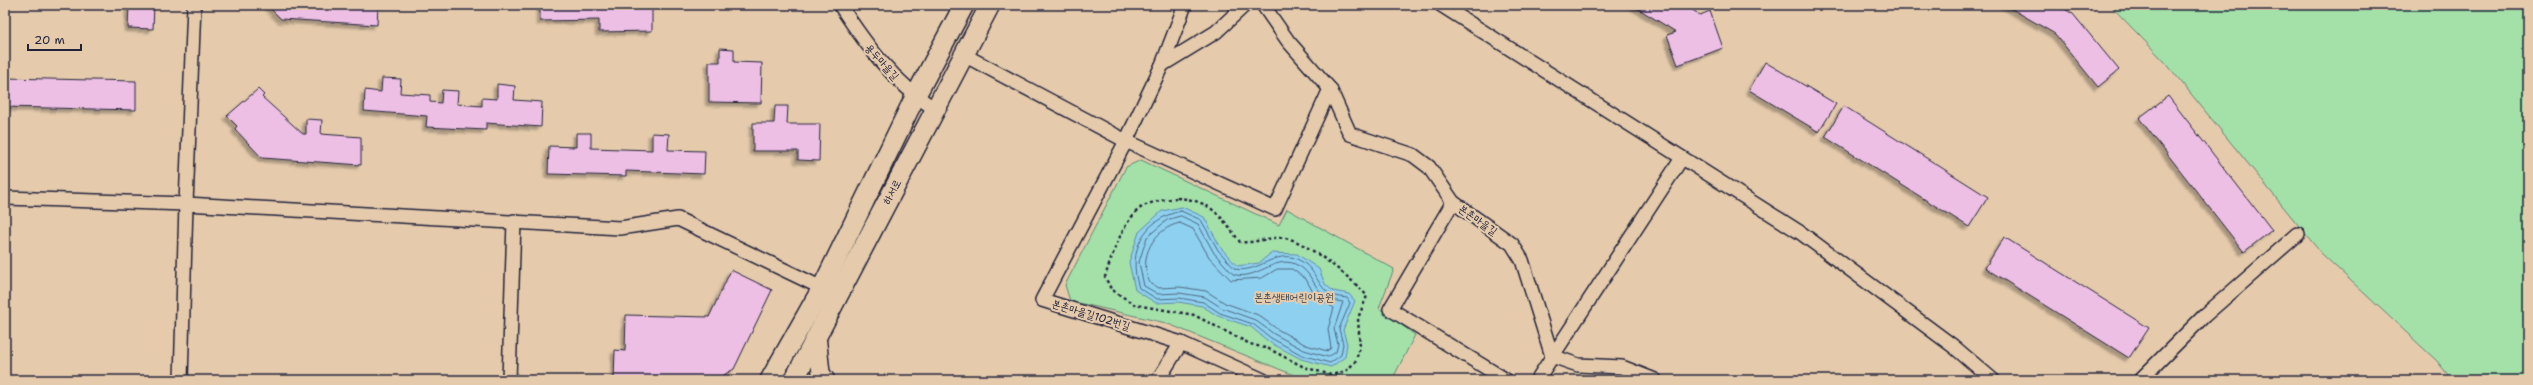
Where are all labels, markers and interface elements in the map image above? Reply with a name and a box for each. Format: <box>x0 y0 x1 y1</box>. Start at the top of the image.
scale bar <box>28 26 81 52</box>
text: 20 m <box>34 32 65 48</box>
street label: 용두마을길 <box>862 41 902 84</box>
street label: 하서로 <box>879 177 905 207</box>
street label: 본촌마을길 <box>1456 201 1501 239</box>
park label: 본촌생태어린이공원 <box>1254 290 1334 305</box>
street label: 본촌마을길102번길 <box>1050 296 1132 334</box>

